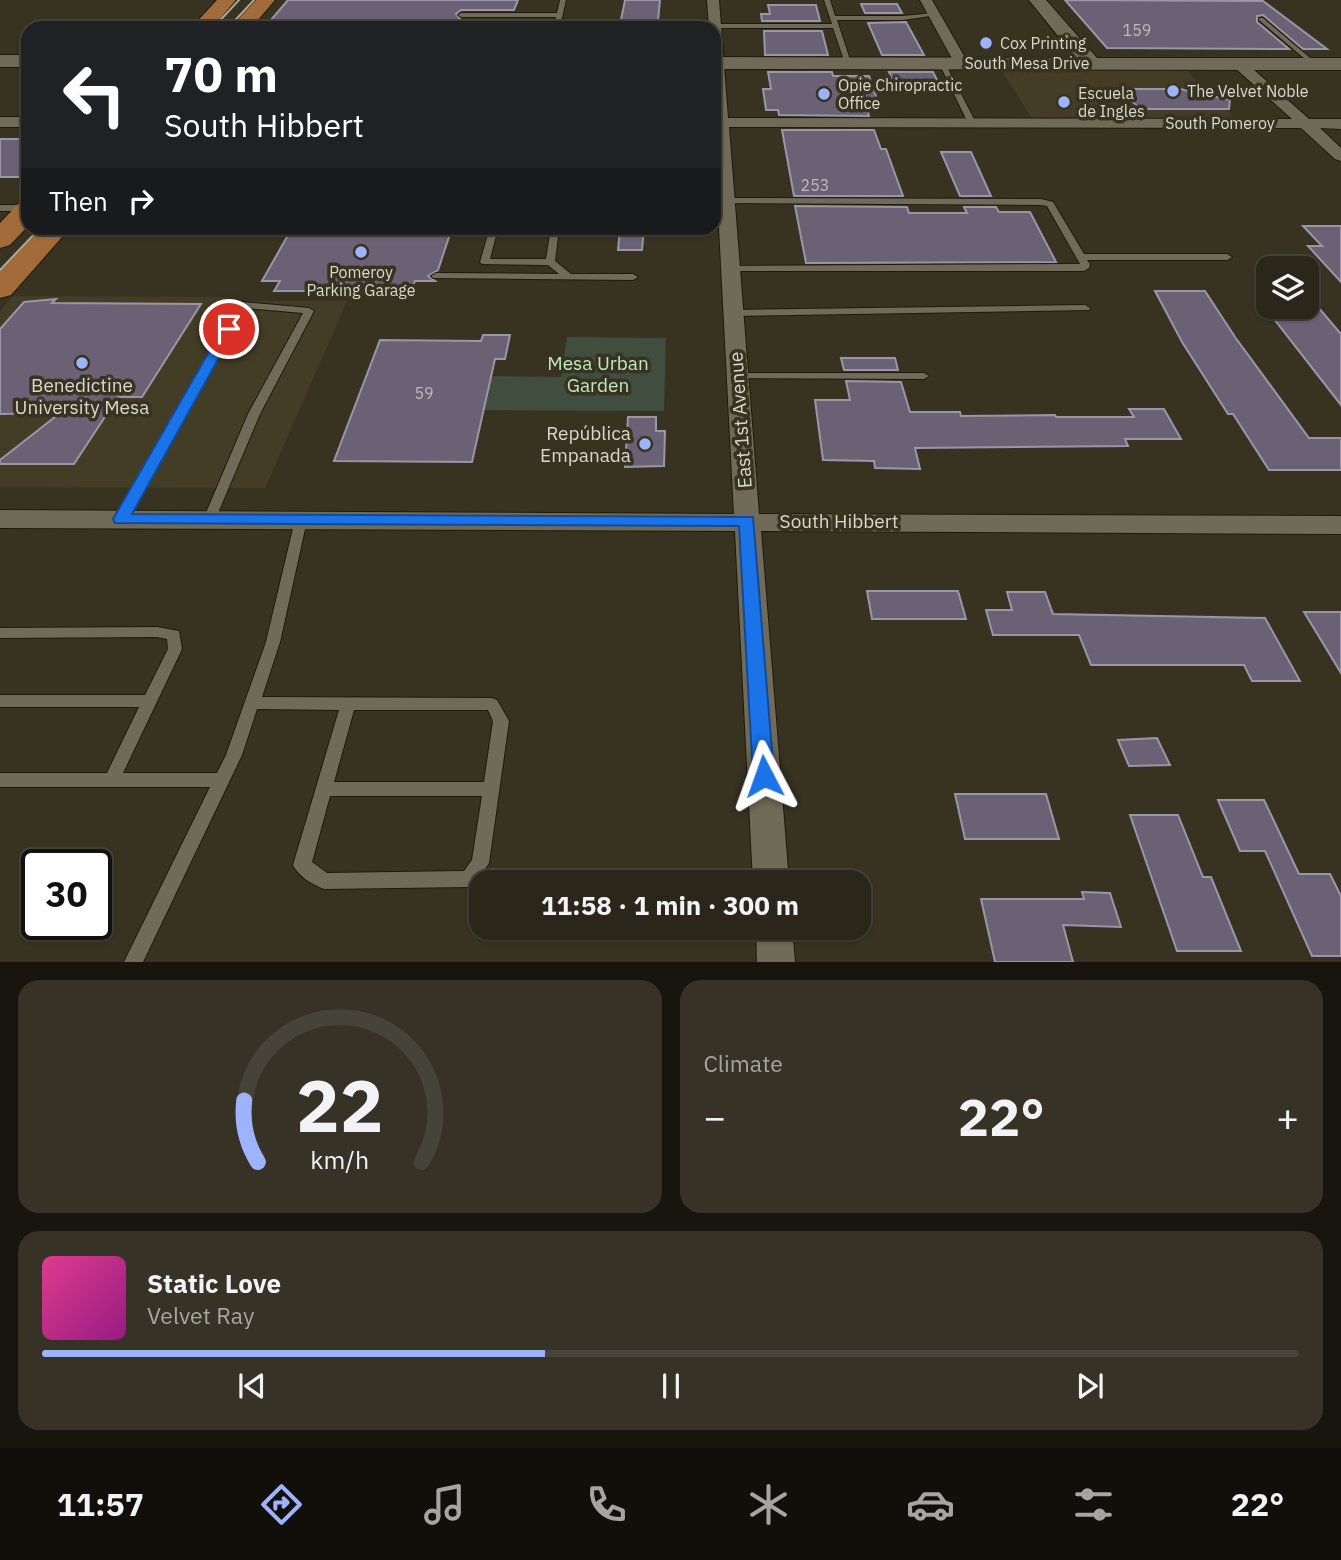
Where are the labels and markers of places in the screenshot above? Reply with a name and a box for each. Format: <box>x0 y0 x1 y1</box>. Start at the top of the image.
place label: Cox Printing <box>1000 33 1087 53</box>
marker: Cox Printing <box>978 35 994 51</box>
place label: Opie Chiropractic Office <box>838 75 962 113</box>
place label: The Velvet Noble <box>1187 81 1309 101</box>
place label: Escuela de Ingles <box>1078 83 1145 121</box>
marker: The Velvet Noble <box>1165 83 1181 99</box>
marker: Opie Chiropractic Office <box>816 86 832 102</box>
marker: Escuela de Ingles <box>1056 94 1072 110</box>
marker: Pomeroy Parking Garage <box>353 244 369 260</box>
place label: Pomeroy Parking Garage <box>307 262 416 300</box>
pin <box>199 299 259 359</box>
marker: Benedictine University Mesa <box>74 355 90 371</box>
place label: Benedictine University Mesa <box>15 373 149 419</box>
place label: República Empanada <box>540 421 631 467</box>
marker: República Empanada <box>637 436 653 452</box>

